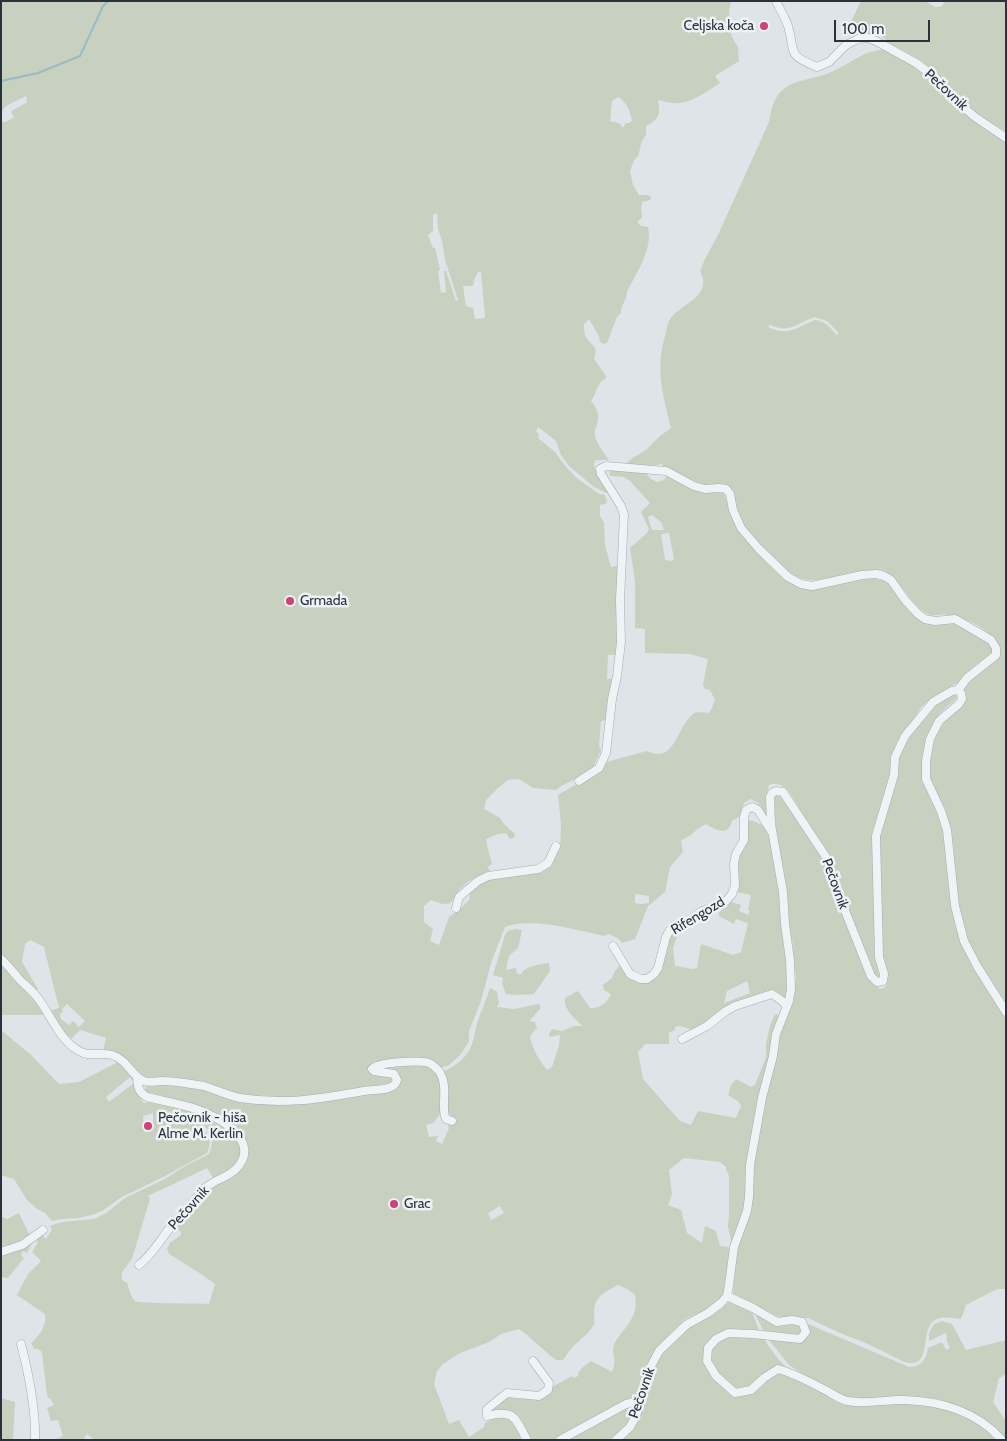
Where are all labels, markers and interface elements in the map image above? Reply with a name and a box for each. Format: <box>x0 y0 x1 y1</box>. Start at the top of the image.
scale bar <box>837 10 933 42</box>
place label: Celjska koča <box>684 18 754 34</box>
marker: Celjska koča <box>758 20 770 32</box>
text: 100 m <box>842 20 884 38</box>
street label: Pečovnik <box>921 66 971 114</box>
place label: Grmada <box>300 593 347 609</box>
marker: Grmada <box>284 595 296 607</box>
street label: Pečovnik <box>818 856 852 912</box>
street label: Rifengozd <box>668 893 728 939</box>
place label: Pečovnik - hiša Alme M. Kerlin <box>158 1110 246 1142</box>
marker: Pečovnik - hiša Alme M. Kerlin <box>142 1120 154 1132</box>
street label: Pečovnik <box>165 1183 213 1233</box>
place label: Grac <box>404 1196 431 1212</box>
marker: Grac <box>388 1198 400 1210</box>
street label: Pečovnik <box>625 1365 659 1421</box>

